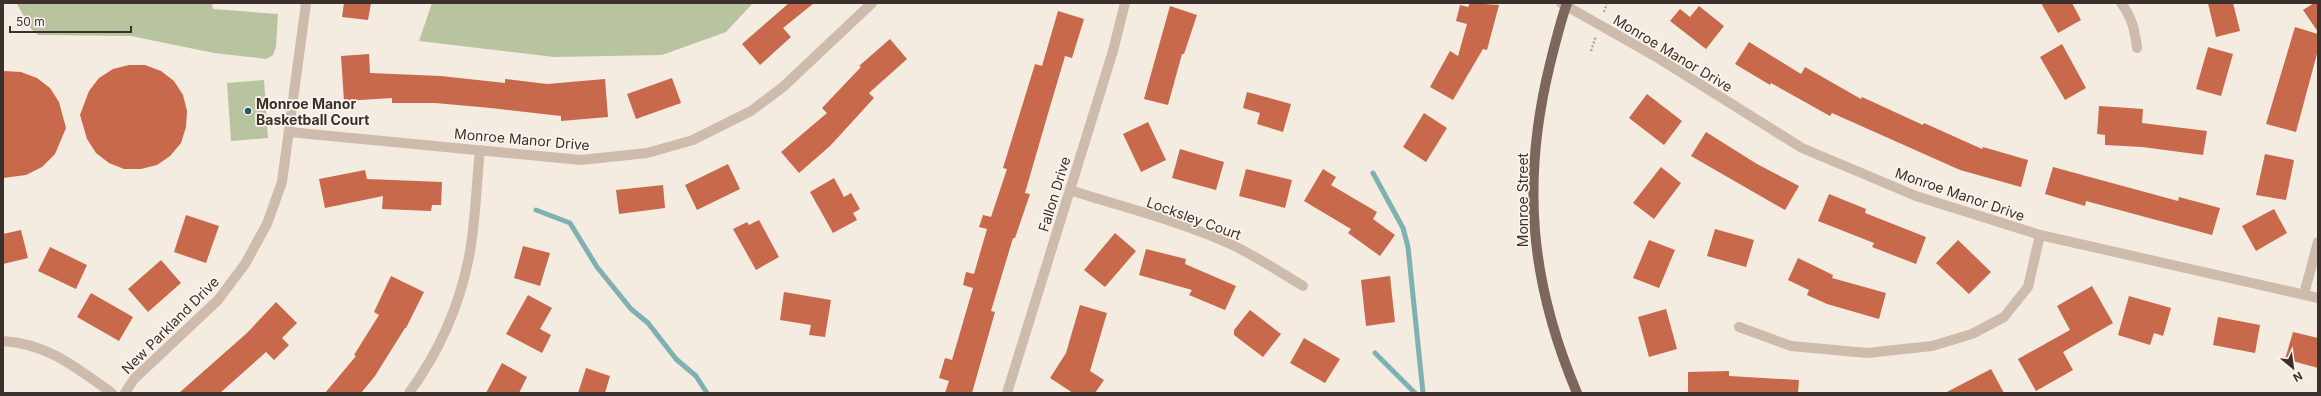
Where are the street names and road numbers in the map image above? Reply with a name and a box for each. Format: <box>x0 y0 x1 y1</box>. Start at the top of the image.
street label: Monroe Manor Drive <box>1610 11 1736 95</box>
street label: Monroe Manor Drive <box>454 125 590 153</box>
street label: Monroe Street <box>1514 152 1531 247</box>
street label: Fallon Drive <box>1034 154 1074 234</box>
street label: Monroe Manor Drive <box>1893 164 2027 224</box>
street label: Locksley Court <box>1144 193 1244 243</box>
street label: New Parkland Drive <box>118 273 222 377</box>

